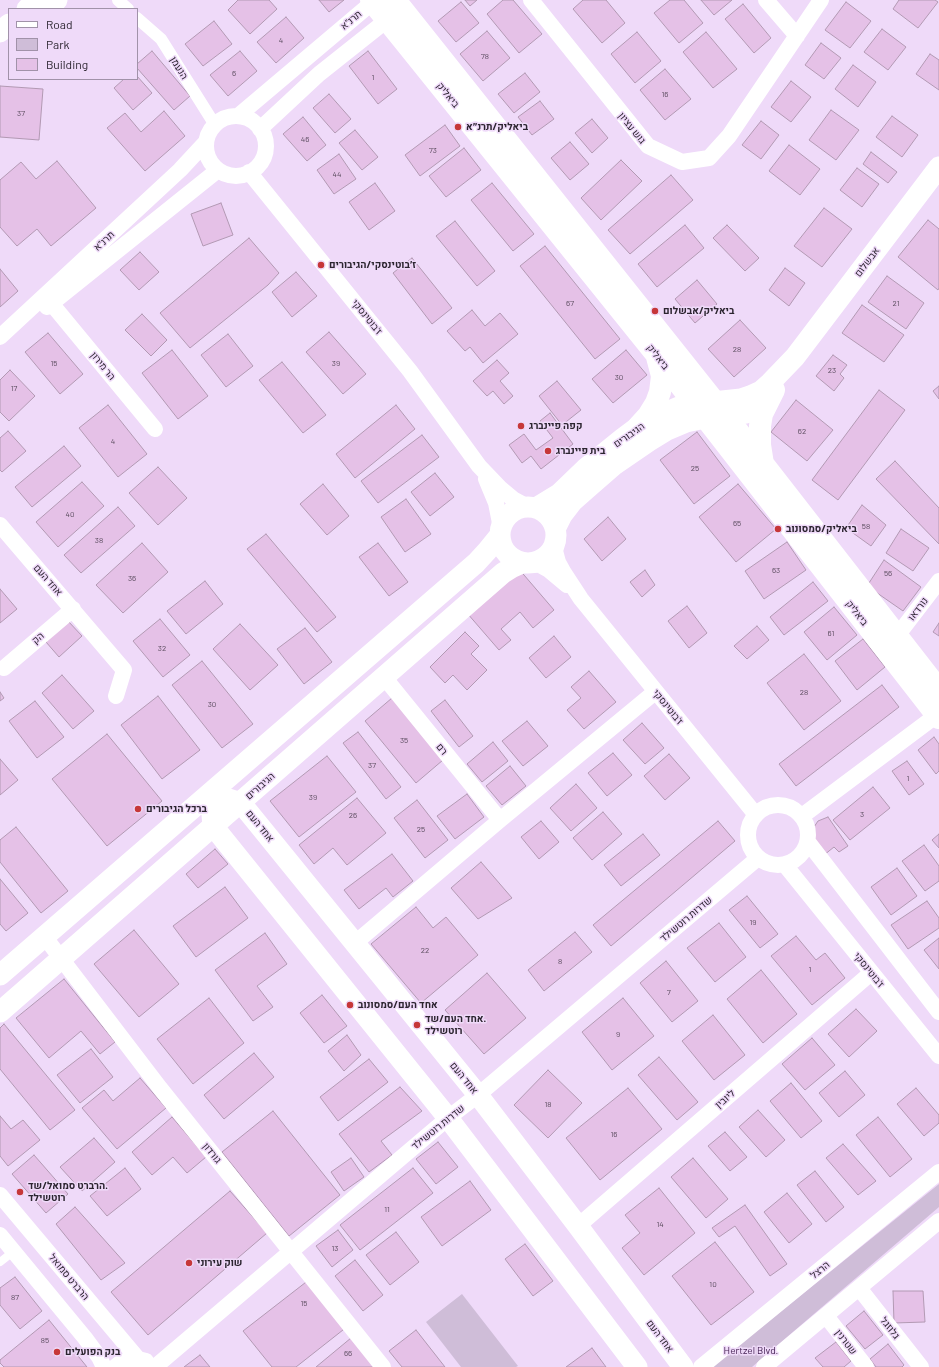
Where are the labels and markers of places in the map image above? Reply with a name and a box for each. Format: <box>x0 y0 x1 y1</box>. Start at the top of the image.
place label: ביאליק/תרנ״א <box>466 121 528 133</box>
marker: ביאליק/תרנ״א <box>453 122 463 132</box>
place label: ז׳בוטינסקי/הגיבורים <box>329 259 416 271</box>
marker: ז׳בוטינסקי/הגיבורים <box>316 260 326 270</box>
place label: ביאליק/אבשלום <box>663 305 734 317</box>
marker: ביאליק/אבשלום <box>650 306 660 316</box>
place label: קפה פיינברג <box>529 420 582 432</box>
marker: קפה פיינברג <box>516 421 526 431</box>
place label: בית פיינברג <box>556 445 605 457</box>
marker: בית פיינברג <box>543 446 553 456</box>
place label: ביאליק/סמסונוב <box>786 523 857 535</box>
marker: ביאליק/סמסונוב <box>773 524 783 534</box>
place label: ברכל הגיבורים <box>146 803 207 815</box>
marker: ברכל הגיבורים <box>133 804 143 814</box>
place label: אחד העם/סמסונוב <box>358 999 438 1011</box>
marker: אחד העם/סמסונוב <box>345 1000 355 1010</box>
place label: אחד העם/שד. רוטשילד <box>425 1013 486 1036</box>
marker: אחד העם/שד. רוטשילד <box>412 1020 422 1030</box>
place label: הרברט סמואל/שד. רוטשילד <box>28 1180 108 1204</box>
marker: הרברט סמואל/שד. רוטשילד <box>15 1187 25 1197</box>
place label: שוק עירוני <box>197 1257 242 1269</box>
marker: שוק עירוני <box>184 1258 194 1268</box>
place label: בנק הפועלים <box>65 1346 120 1358</box>
marker: בנק הפועלים <box>52 1347 62 1357</box>

